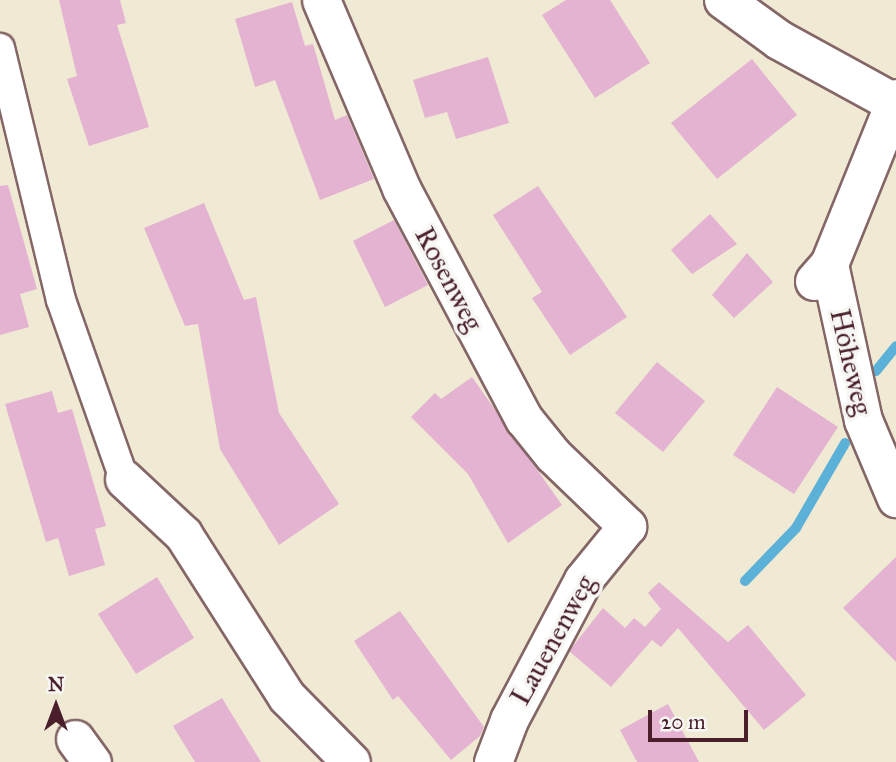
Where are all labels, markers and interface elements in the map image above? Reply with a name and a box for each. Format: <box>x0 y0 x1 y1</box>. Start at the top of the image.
street label: Rosenweg <box>408 221 490 337</box>
street label: Höheweg <box>822 306 880 418</box>
street label: Lauenenweg <box>504 569 602 711</box>
north arrow <box>21 671 91 741</box>
text: N <box>48 673 64 696</box>
scale bar <box>651 696 751 740</box>
text: 20 m <box>661 709 706 735</box>

